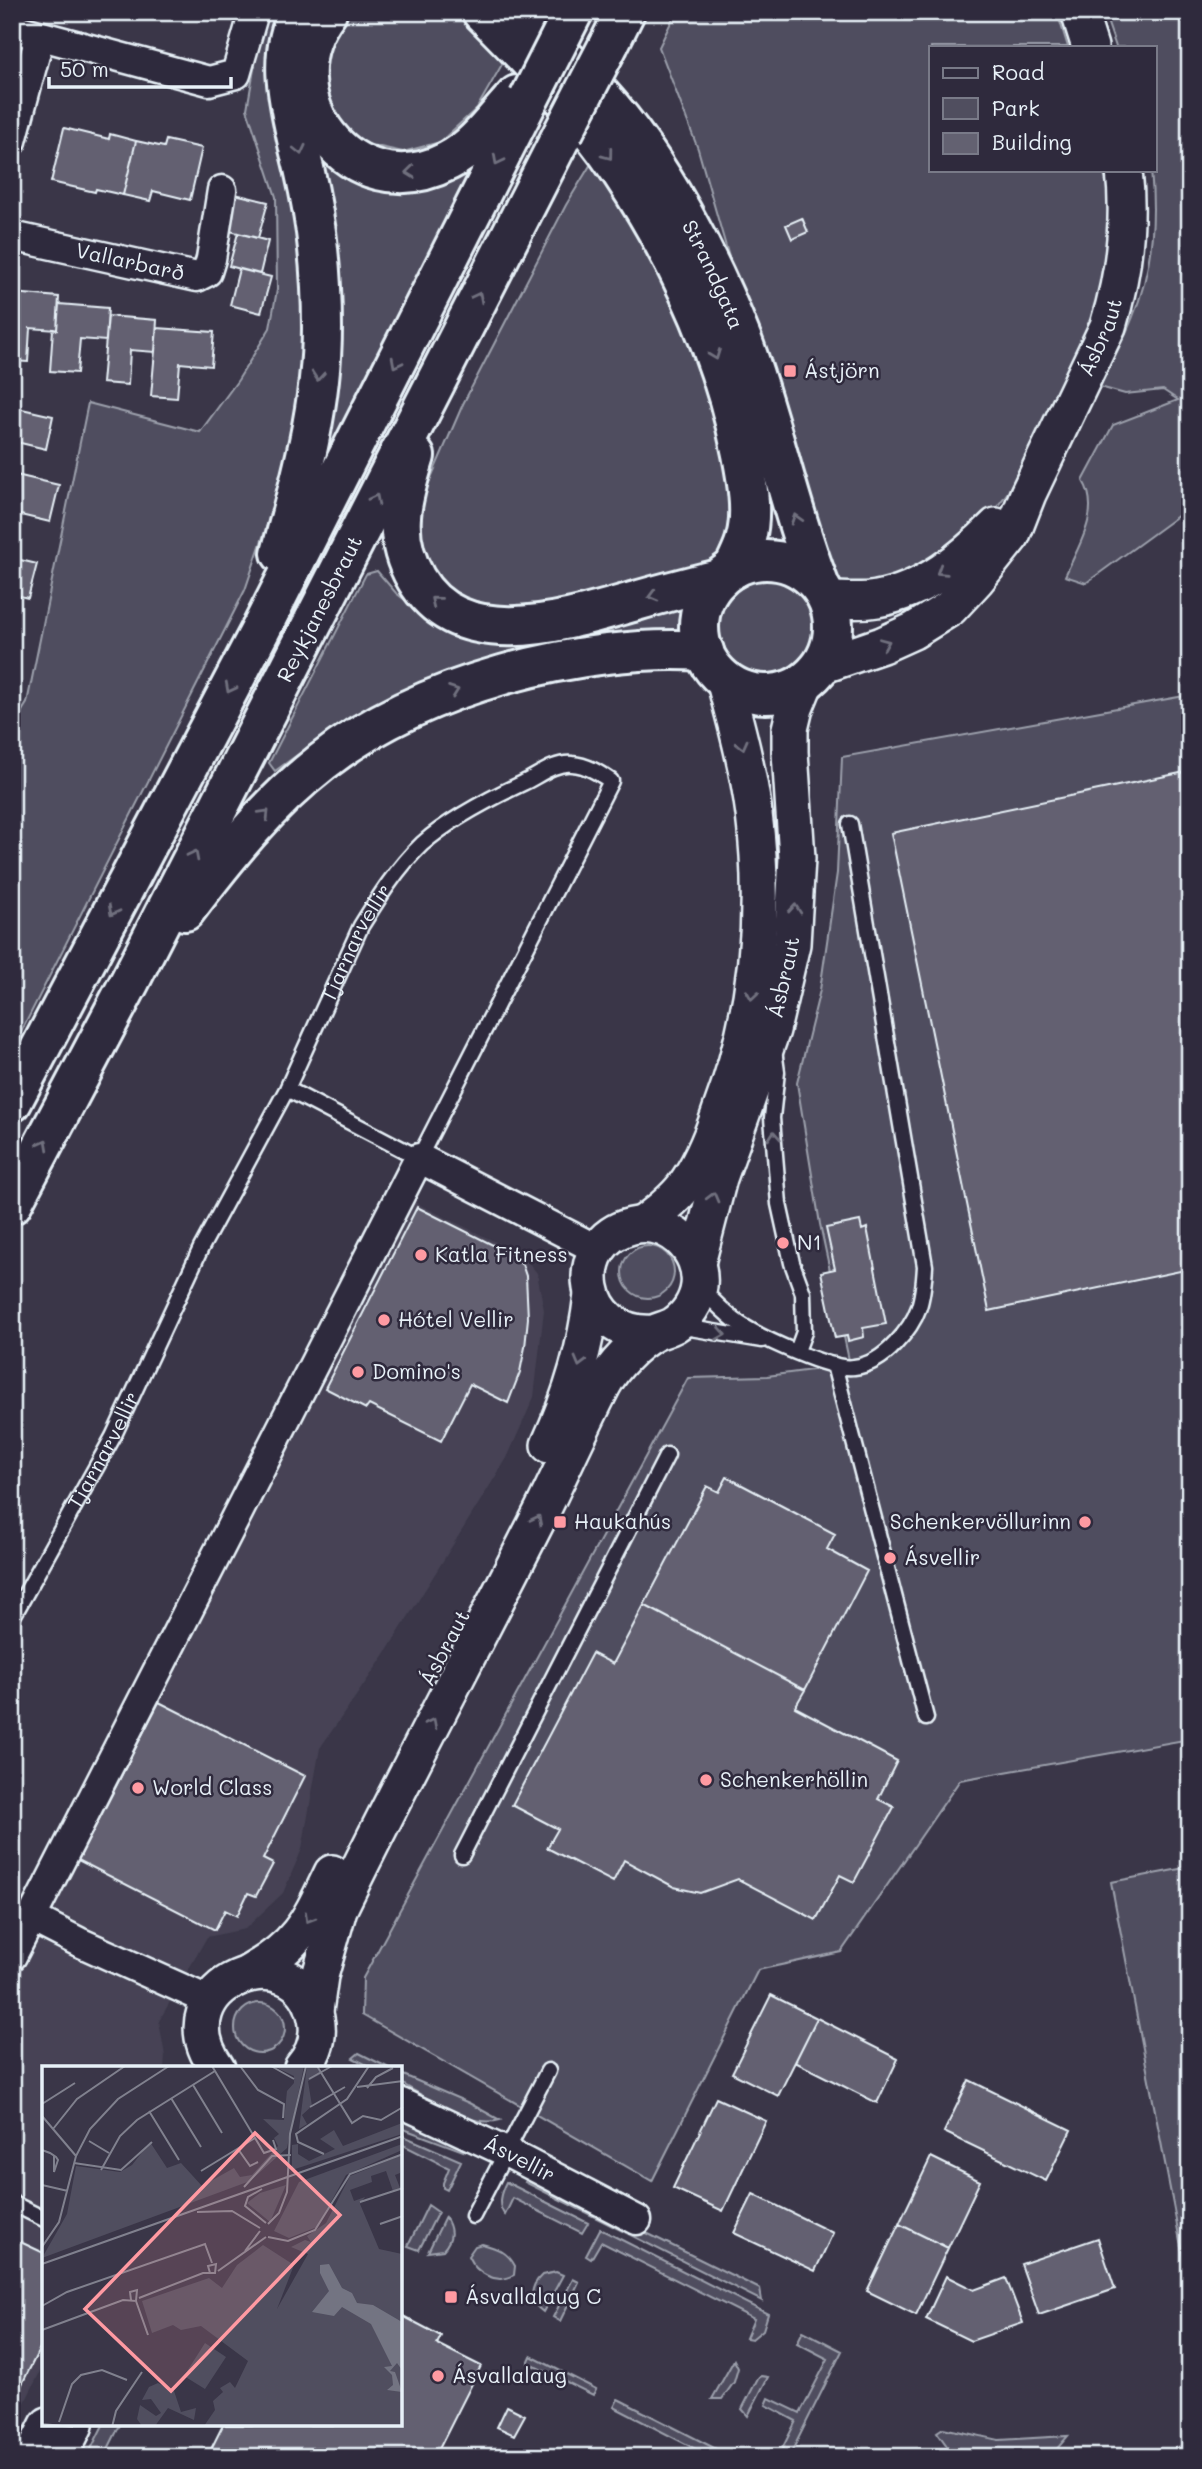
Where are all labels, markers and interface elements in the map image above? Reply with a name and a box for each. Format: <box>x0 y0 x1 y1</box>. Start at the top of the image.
scale bar <box>49 46 231 90</box>
legend <box>929 46 1156 172</box>
text: 50 m <box>60 55 109 82</box>
text: Road <box>992 58 1044 85</box>
text: Park <box>992 94 1040 121</box>
text: Building <box>992 128 1072 155</box>
one-way arrow <box>291 144 306 156</box>
one-way arrow <box>600 147 613 159</box>
one-way arrow <box>493 153 507 165</box>
one-way arrow <box>404 164 415 179</box>
street label: Strandgata <box>677 215 751 333</box>
street label: Vallarbarð <box>74 236 187 286</box>
one-way arrow <box>470 292 484 304</box>
street label: Ásbraut <box>1071 295 1127 380</box>
one-way arrow <box>706 348 720 360</box>
one-way arrow <box>390 356 404 368</box>
place label: Ástjörn <box>804 356 880 383</box>
marker: Ástjörn <box>782 363 798 379</box>
one-way arrow <box>311 371 326 382</box>
one-way arrow <box>366 494 380 506</box>
one-way arrow <box>790 514 804 526</box>
street label: Reykjanesbraut <box>270 530 367 686</box>
one-way arrow <box>936 563 949 576</box>
one-way arrow <box>647 588 659 603</box>
one-way arrow <box>431 596 443 609</box>
one-way arrow <box>878 637 890 651</box>
one-way arrow <box>225 680 238 693</box>
one-way arrow <box>447 685 459 699</box>
one-way arrow <box>733 739 748 751</box>
one-way arrow <box>257 809 270 822</box>
one-way arrow <box>185 850 199 862</box>
street label: Tjarnarvellir <box>313 878 396 1006</box>
one-way arrow <box>107 903 121 916</box>
one-way arrow <box>787 903 802 914</box>
street label: Ásbraut <box>760 936 804 1020</box>
one-way arrow <box>745 989 760 1001</box>
one-way arrow <box>767 1131 782 1142</box>
one-way arrow <box>36 1139 49 1151</box>
one-way arrow <box>705 1191 719 1203</box>
place label: N1 <box>797 1228 822 1255</box>
marker: N1 <box>775 1235 791 1251</box>
place label: Katla Fitness <box>435 1240 568 1267</box>
marker: Katla Fitness <box>413 1247 429 1263</box>
place label: Hótel Vellir <box>398 1305 514 1332</box>
marker: Hótel Vellir <box>376 1312 392 1328</box>
one-way arrow <box>715 1326 727 1341</box>
one-way arrow <box>574 1356 589 1368</box>
place label: Domino's <box>372 1357 461 1384</box>
marker: Domino's <box>350 1364 366 1380</box>
street label: Tjarnarvellir <box>60 1387 144 1514</box>
place label: Haukahús <box>574 1507 671 1534</box>
place label: Schenkervöllurinn <box>890 1507 1071 1534</box>
marker: Haukahús <box>552 1514 568 1530</box>
marker: Schenkervöllurinn <box>1077 1514 1093 1530</box>
one-way arrow <box>528 1515 542 1527</box>
place label: Ásvellir <box>904 1543 980 1570</box>
marker: Ásvellir <box>882 1550 898 1566</box>
street label: Ásbraut <box>412 1605 475 1690</box>
one-way arrow <box>424 1717 438 1730</box>
place label: Schenkerhöllin <box>720 1765 868 1792</box>
marker: Schenkerhöllin <box>698 1772 714 1788</box>
place label: World Class <box>152 1773 273 1800</box>
marker: World Class <box>130 1780 146 1796</box>
one-way arrow <box>304 1911 317 1924</box>
inset map <box>42 2066 402 2427</box>
street label: Ásvellir <box>480 2129 560 2187</box>
place label: Ásvallalaug C <box>465 2282 601 2309</box>
marker: Ásvallalaug C <box>443 2289 459 2305</box>
place label: Ásvallalaug <box>452 2361 567 2388</box>
marker: Ásvallalaug <box>430 2368 446 2384</box>

